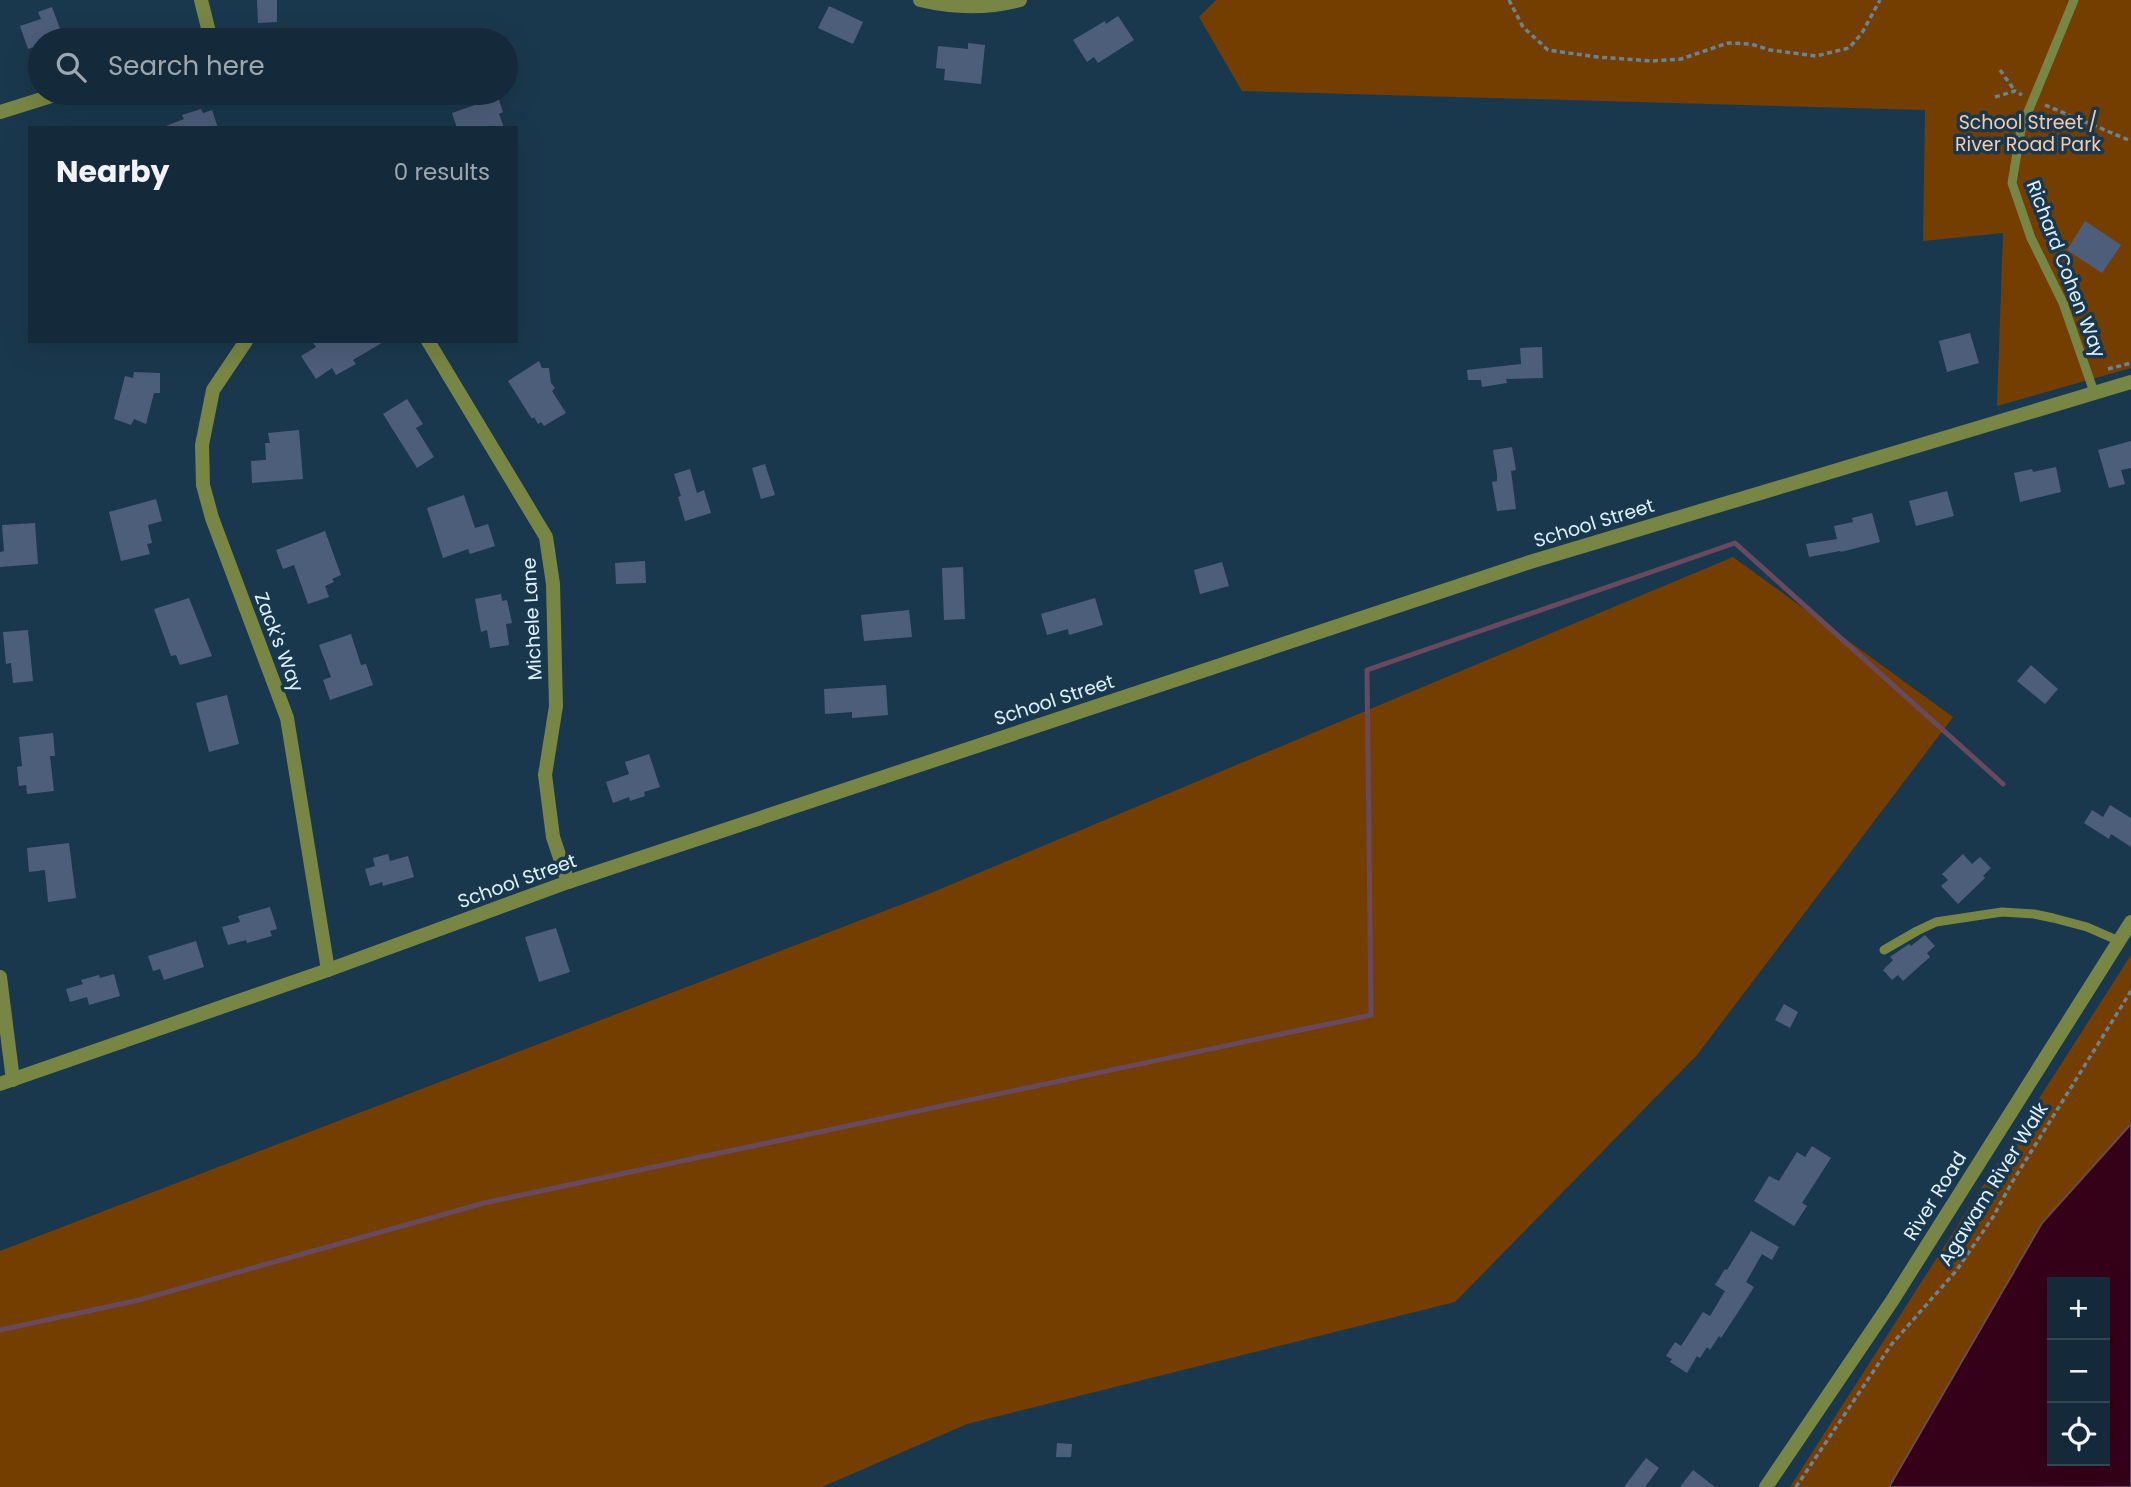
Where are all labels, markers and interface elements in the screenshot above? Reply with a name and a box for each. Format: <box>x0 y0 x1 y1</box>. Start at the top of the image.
search box <box>28 28 518 105</box>
icon: search <box>52 48 90 86</box>
text: Search here <box>108 48 265 84</box>
park label: School Street / River Road Park <box>1955 109 2101 158</box>
text: Nearby <box>56 150 170 193</box>
text: 0 results <box>394 156 490 188</box>
street label: Richard Cohen Way <box>2020 176 2112 362</box>
street label: School Street <box>1531 492 1658 554</box>
street label: Michele Lane <box>515 557 549 681</box>
street label: Zack's Way <box>248 588 310 696</box>
street label: School Street <box>991 668 1117 732</box>
street label: School Street <box>454 847 580 915</box>
street label: Agawam River Walk <box>1932 1097 2054 1271</box>
street label: River Road <box>1897 1146 1973 1246</box>
map controls <box>2047 1277 2110 1466</box>
button: + <box>2047 1277 2110 1340</box>
button: − <box>2047 1340 2110 1403</box>
button: locate <box>2047 1403 2110 1466</box>

